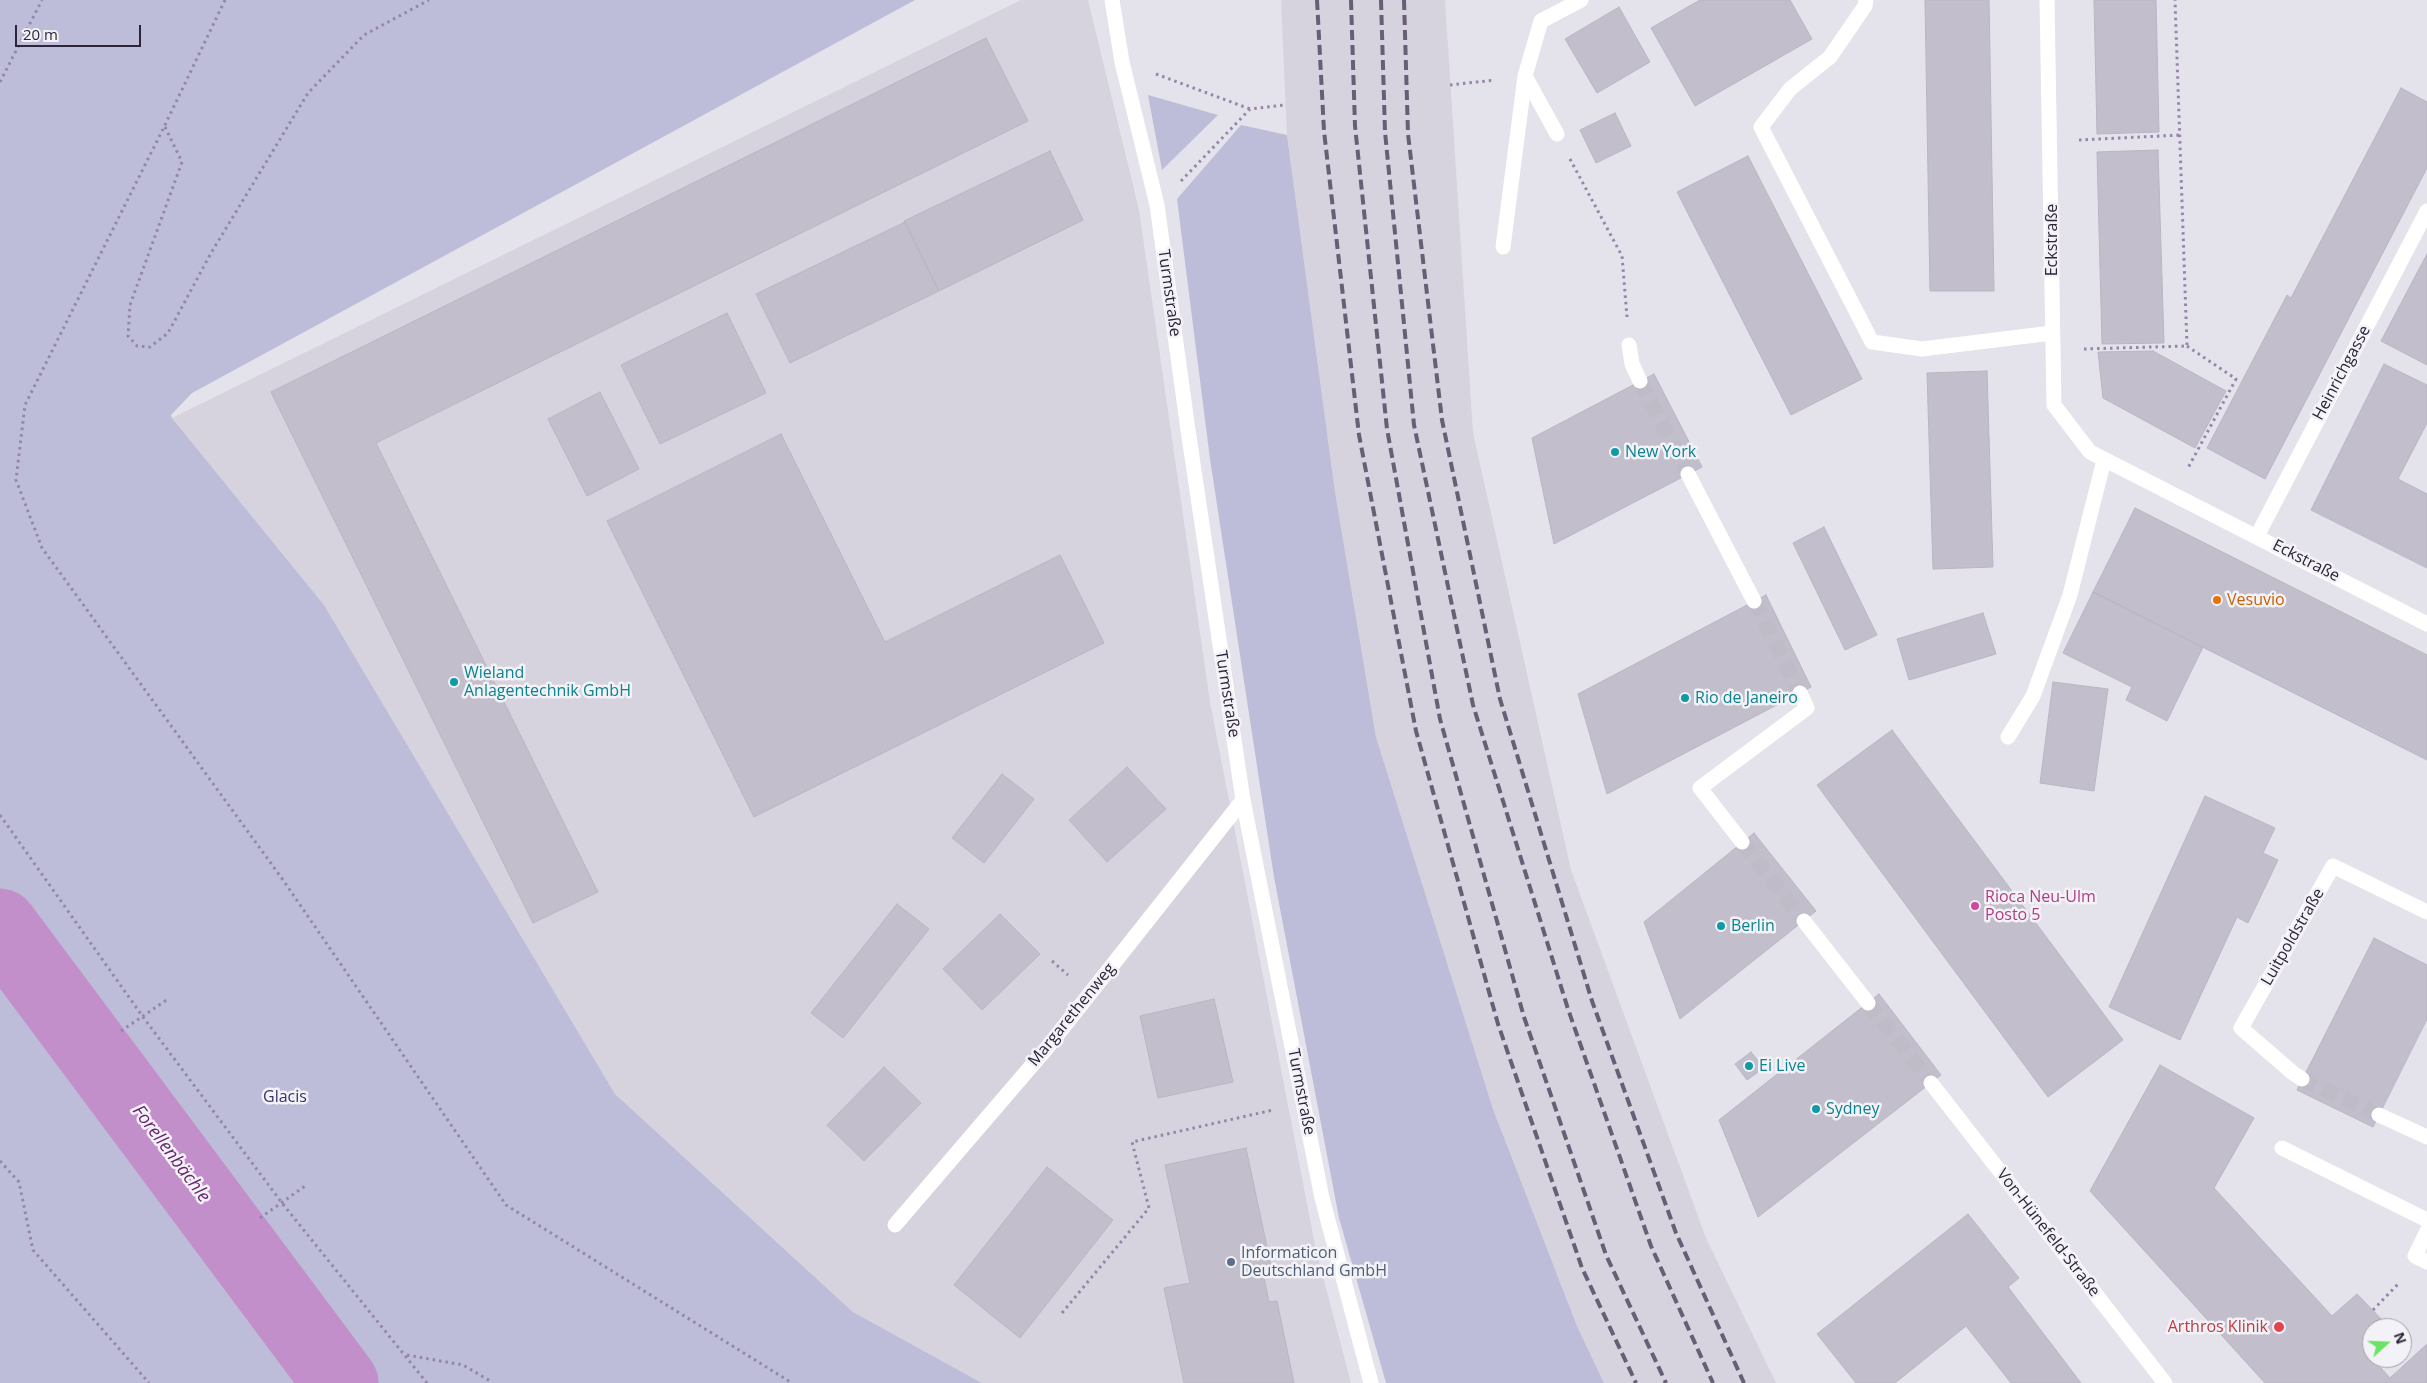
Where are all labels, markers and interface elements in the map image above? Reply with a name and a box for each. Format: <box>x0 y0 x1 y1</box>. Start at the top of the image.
scale bar <box>18 15 144 47</box>
text: 20 m <box>23 24 58 44</box>
street label: Eckstraße <box>2042 204 2062 276</box>
street label: Turmstraße <box>1153 248 1185 338</box>
street label: Heinrichgasse <box>2309 322 2375 424</box>
place label: New York <box>1625 442 1696 462</box>
marker: New York <box>1609 446 1621 458</box>
street label: Eckstraße <box>2269 536 2343 586</box>
place label: Vesuvio <box>2227 590 2285 610</box>
marker: Vesuvio <box>2211 594 2223 606</box>
street label: Turmstraße <box>1211 649 1243 739</box>
place label: Wieland Anlagentechnik GmbH <box>464 663 631 701</box>
marker: Wieland Anlagentechnik GmbH <box>448 676 460 688</box>
place label: Rio de Janeiro <box>1695 688 1798 708</box>
marker: Rio de Janeiro <box>1679 692 1691 704</box>
street label: Luitpoldstraße <box>2257 885 2329 989</box>
place label: Rioca Neu-Ulm Posto 5 <box>1985 887 2096 925</box>
marker: Rioca Neu-Ulm Posto 5 <box>1969 900 1981 912</box>
place label: Berlin <box>1731 916 1775 936</box>
marker: Berlin <box>1715 920 1727 932</box>
street label: Margarethenweg <box>1024 959 1120 1071</box>
street label: Turmstraße <box>1283 1047 1319 1137</box>
place label: Ei Live <box>1759 1056 1805 1076</box>
marker: Ei Live <box>1743 1060 1755 1072</box>
park label: Glacis <box>263 1087 307 1107</box>
place label: Sydney <box>1826 1099 1879 1119</box>
water label: Forellenbächle <box>128 1101 214 1207</box>
marker: Sydney <box>1810 1103 1822 1115</box>
street label: Von-Hünefeld-Straße <box>1992 1165 2104 1301</box>
place label: Informaticon Deutschland GmbH <box>1241 1243 1387 1281</box>
marker: Informaticon Deutschland GmbH <box>1225 1256 1237 1268</box>
place label: Arthros Klinik <box>2168 1317 2268 1337</box>
north arrow <box>2362 1318 2412 1368</box>
marker: Arthros Klinik <box>2272 1320 2286 1334</box>
text: N <box>2390 1329 2411 1347</box>

